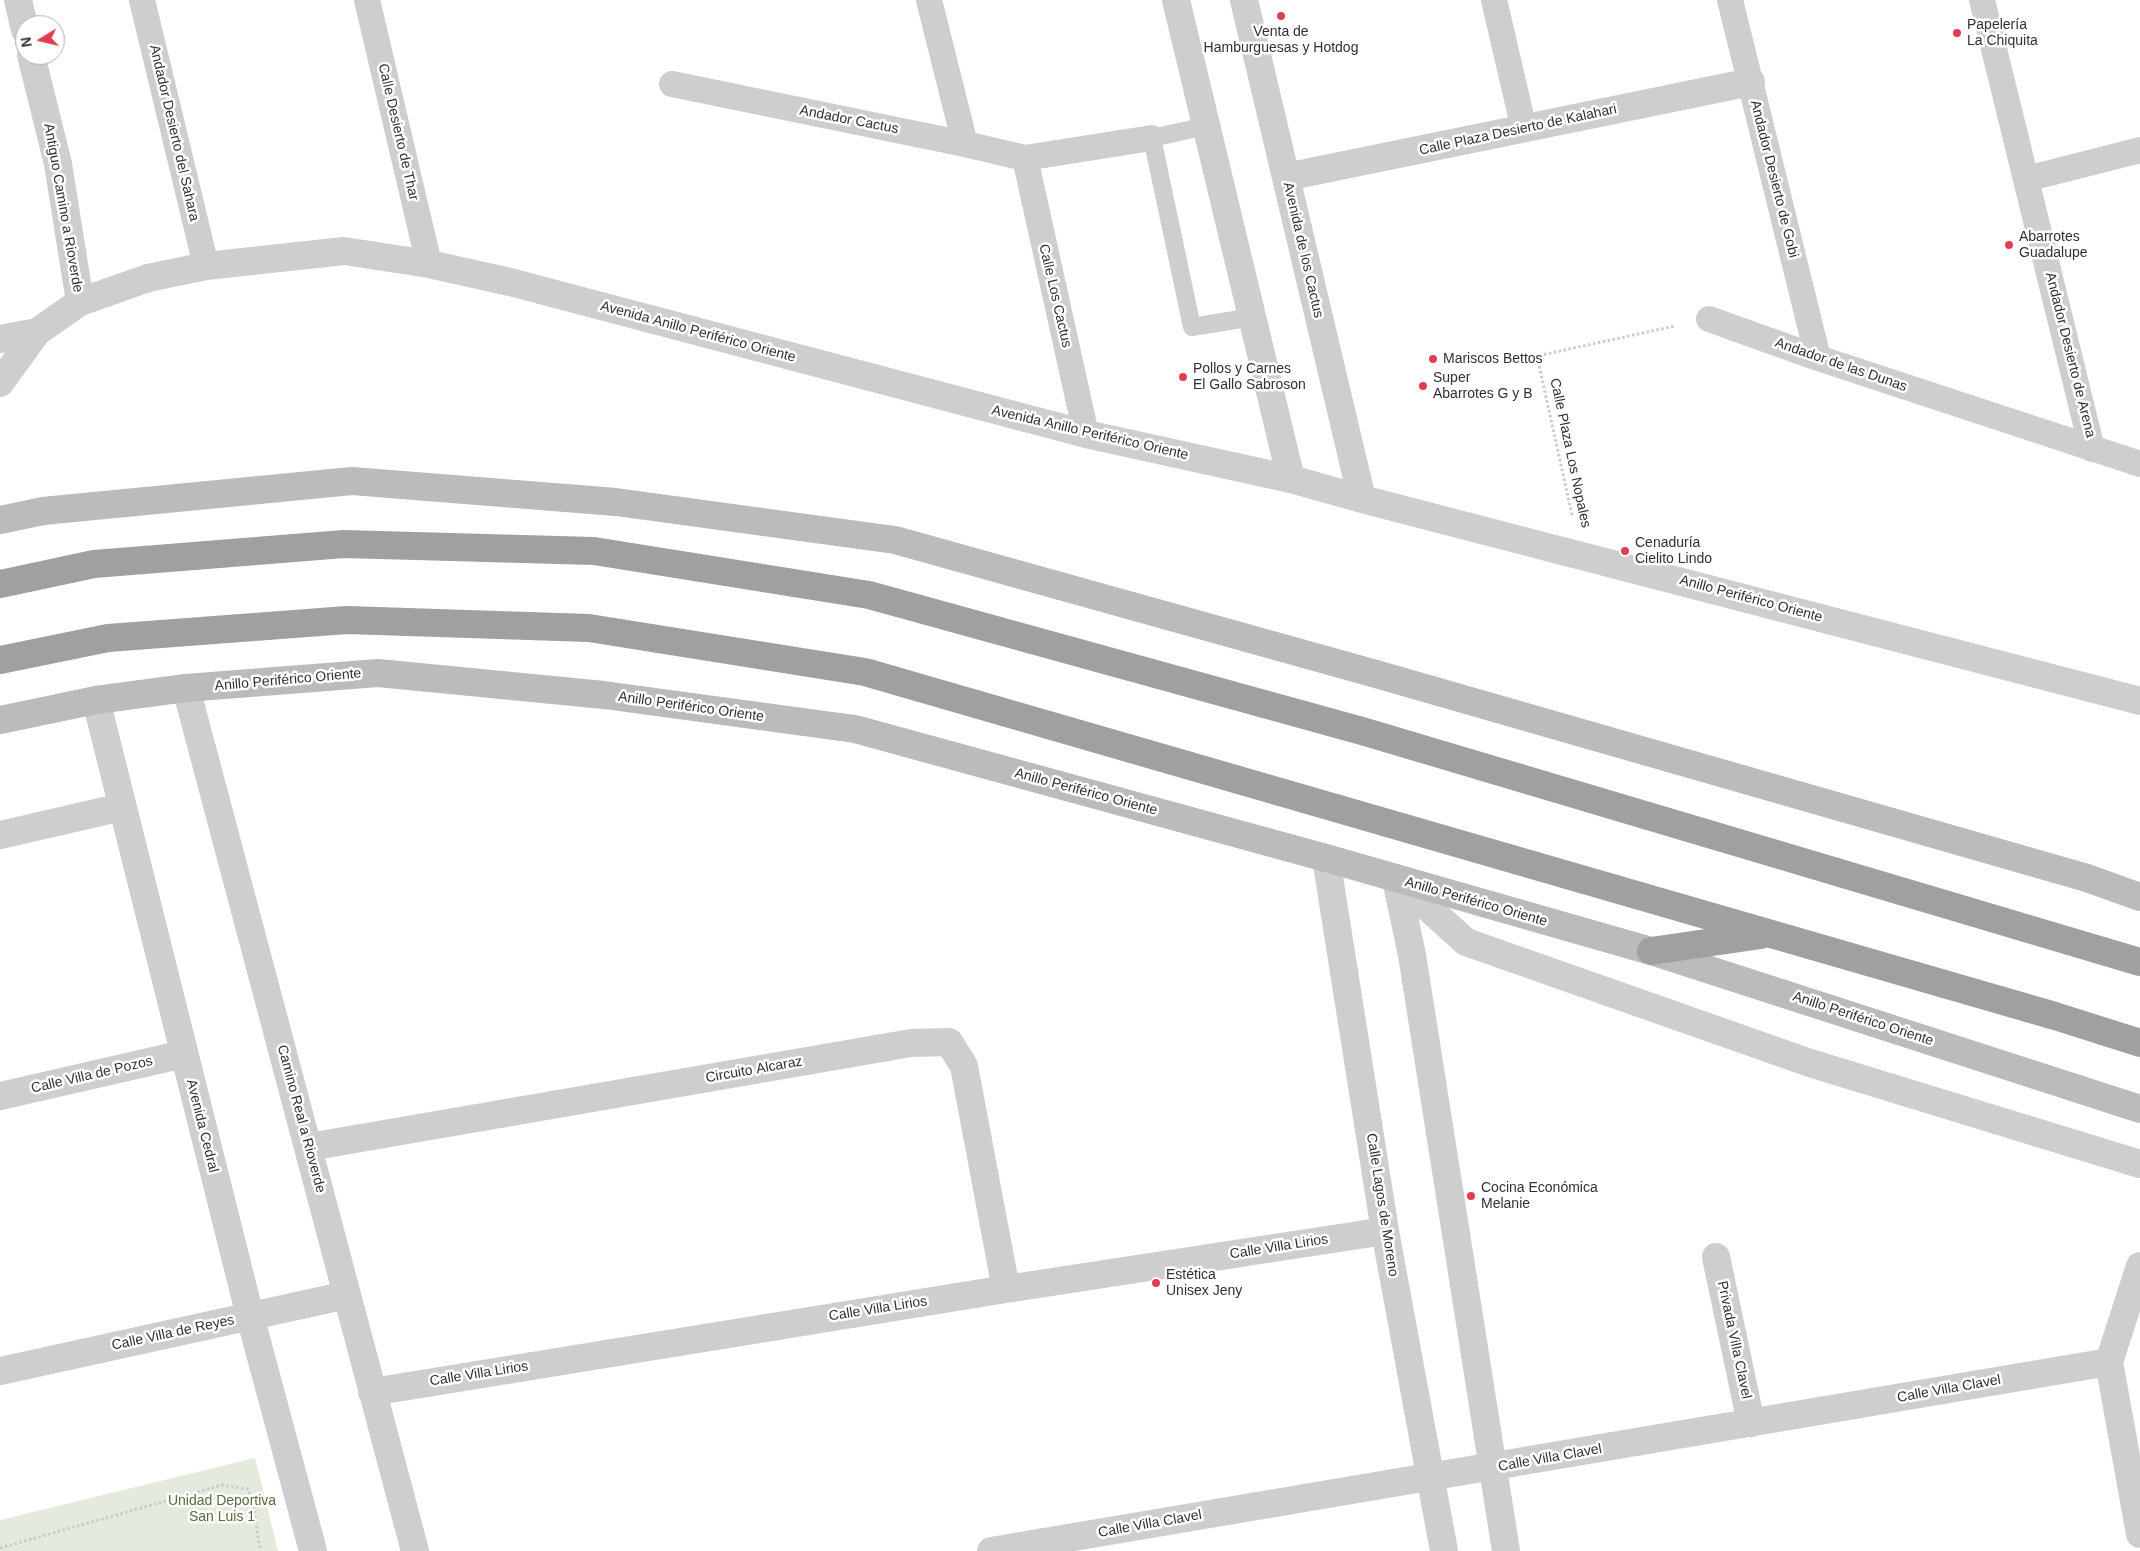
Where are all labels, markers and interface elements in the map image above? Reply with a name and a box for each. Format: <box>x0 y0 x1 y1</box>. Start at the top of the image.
marker: Venta de Hamburguesas y Hotdog <box>1275 10 1287 22</box>
north arrow <box>15 15 65 65</box>
place label: Papelería La Chiquita <box>1967 17 2038 49</box>
place label: Venta de Hamburguesas y Hotdog <box>1204 24 1358 56</box>
marker: Papelería La Chiquita <box>1951 27 1963 39</box>
text: N <box>17 36 35 48</box>
street label: Andador Desierto del Sahara <box>146 43 202 223</box>
street label: Calle Desierto de Thar <box>374 62 422 202</box>
street label: Andador Desierto de Gobi <box>1746 98 1802 260</box>
street label: Calle Plaza Desierto de Kalahari <box>1418 101 1618 159</box>
street label: Andador Cactus <box>798 102 900 138</box>
street label: Antiguo Camino a Rioverde <box>40 122 86 294</box>
street label: Avenida de los Cactus <box>1279 180 1327 320</box>
place label: Abarrotes Guadalupe <box>2019 229 2088 262</box>
marker: Abarrotes Guadalupe <box>2003 239 2015 251</box>
street label: Calle Los Cactus <box>1035 243 1075 349</box>
street label: Andador Desierto de Arena <box>2041 271 2099 439</box>
street label: Avenida Anillo Periférico Oriente <box>599 298 797 366</box>
street label: Andador de las Dunas <box>1773 335 1909 395</box>
place label: Mariscos Bettos <box>1443 351 1543 367</box>
marker: Mariscos Bettos <box>1427 353 1439 365</box>
place label: Pollos y Carnes El Gallo Sabroson <box>1193 361 1306 394</box>
place label: Super Abarrotes G y B <box>1433 370 1533 402</box>
marker: Pollos y Carnes El Gallo Sabroson <box>1177 371 1189 383</box>
street label: Calle Plaza Los Nopales <box>1546 377 1594 529</box>
marker: Super Abarrotes G y B <box>1417 380 1429 392</box>
street label: Avenida Anillo Periférico Oriente <box>990 402 1190 464</box>
place label: Cenaduría Cielito Lindo <box>1635 535 1712 568</box>
marker: Cenaduría Cielito Lindo <box>1619 545 1631 557</box>
street label: Anillo Periférico Oriente <box>1678 572 1824 626</box>
street label: Anillo Periférico Oriente <box>214 665 362 695</box>
street label: Anillo Periférico Oriente <box>617 688 765 726</box>
street label: Anillo Periférico Oriente <box>1013 765 1159 819</box>
street label: Anillo Periférico Oriente <box>1403 874 1549 930</box>
street label: Anillo Periférico Oriente <box>1790 988 1936 1050</box>
street label: Camino Real a Rioverde <box>273 1043 329 1195</box>
street label: Calle Villa de Pozos <box>30 1053 154 1097</box>
street label: Circuito Alcaraz <box>704 1053 804 1087</box>
street label: Avenida Cedral <box>182 1078 222 1174</box>
street label: Calle Lagos de Moreno <box>1362 1132 1402 1278</box>
place label: Cocina Económica Melanie <box>1481 1180 1598 1212</box>
marker: Cocina Económica Melanie <box>1465 1190 1477 1202</box>
street label: Calle Villa Lirios <box>1229 1231 1329 1263</box>
place label: Estética Unisex Jeny <box>1166 1267 1242 1300</box>
marker: Estética Unisex Jeny <box>1150 1277 1162 1289</box>
street label: Privada Villa Clavel <box>1713 1279 1755 1401</box>
street label: Calle Villa Lirios <box>828 1293 928 1325</box>
street label: Calle Villa de Reyes <box>110 1312 236 1354</box>
street label: Calle Villa Lirios <box>429 1358 529 1390</box>
street label: Calle Villa Clavel <box>1896 1372 2002 1406</box>
street label: Calle Villa Clavel <box>1497 1441 1603 1475</box>
park label: Unidad Deportiva San Luis 1 <box>168 1493 276 1525</box>
street label: Calle Villa Clavel <box>1097 1507 1203 1541</box>

